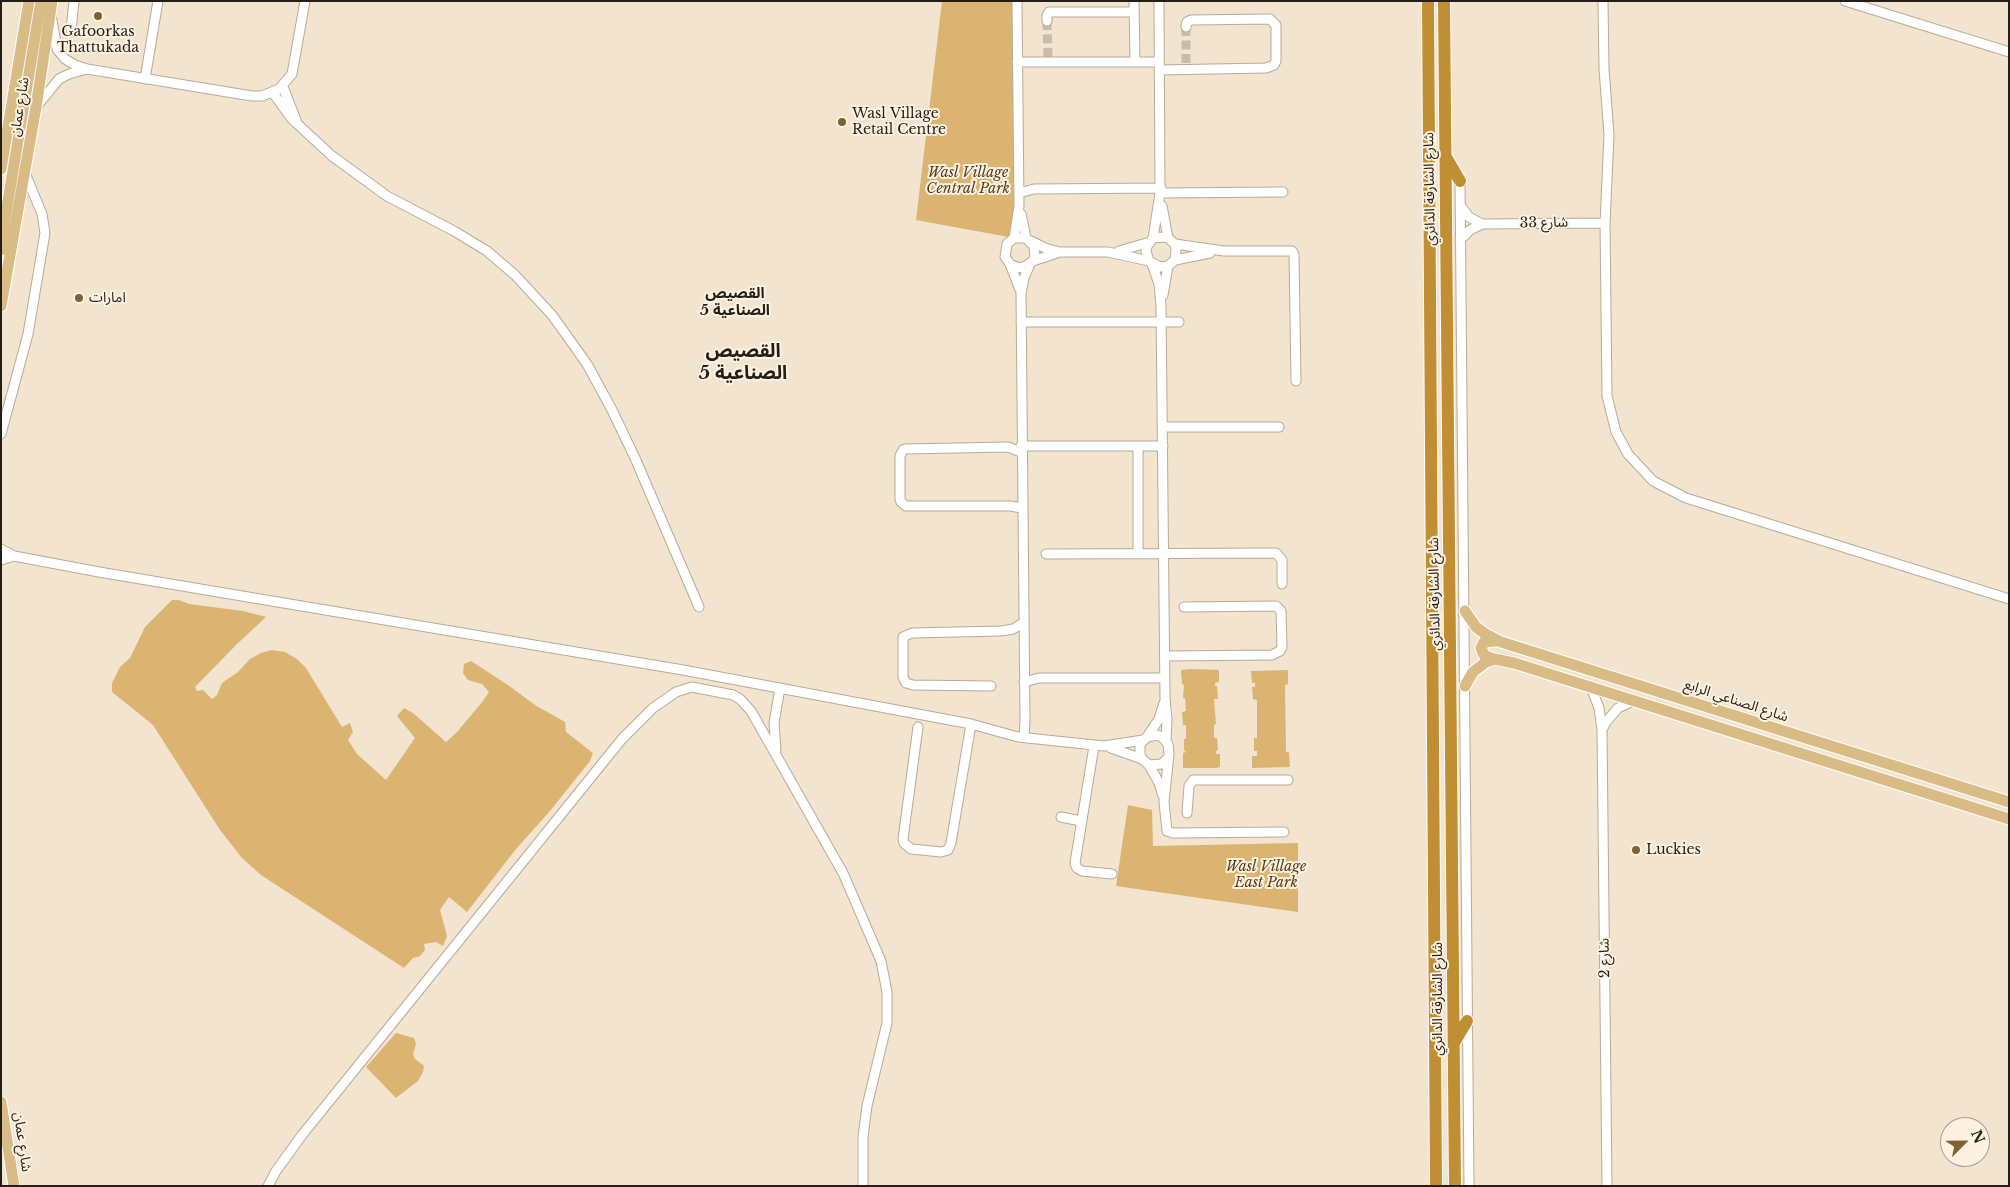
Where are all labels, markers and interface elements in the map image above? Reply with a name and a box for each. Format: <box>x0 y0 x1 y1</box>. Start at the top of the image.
marker: Gafoorkas Thattukada <box>92 10 104 22</box>
place label: Gafoorkas Thattukada <box>57 24 139 56</box>
street label: شارع عمان <box>7 76 33 138</box>
place label: Wasl Village Retail Centre <box>852 106 946 138</box>
marker: Wasl Village Retail Centre <box>836 116 848 128</box>
street label: شارع الشارقة الدائري <box>1421 132 1439 246</box>
park label: Wasl Village Central Park <box>926 165 1010 198</box>
street label: شارع 33 <box>1520 214 1568 232</box>
district label: القصيص الصناعية 5 <box>700 285 770 320</box>
place label: امارات <box>89 290 126 306</box>
marker: امارات <box>73 292 85 304</box>
district label: القصيص الصناعية 5 <box>699 341 787 385</box>
street label: شارع الشارقة الدائري <box>1426 537 1444 651</box>
street label: شارع الصناعي الرابع <box>1682 676 1790 726</box>
place label: Luckies <box>1646 842 1701 858</box>
marker: Luckies <box>1630 844 1642 856</box>
park label: Wasl Village East Park <box>1226 859 1306 892</box>
street label: شارع 2 <box>1596 938 1614 978</box>
street label: شارع الشارقة الدائري <box>1430 942 1446 1056</box>
street label: شارع عمان <box>9 1111 35 1173</box>
north arrow <box>1940 1117 1990 1167</box>
text: N <box>1967 1127 1989 1146</box>

